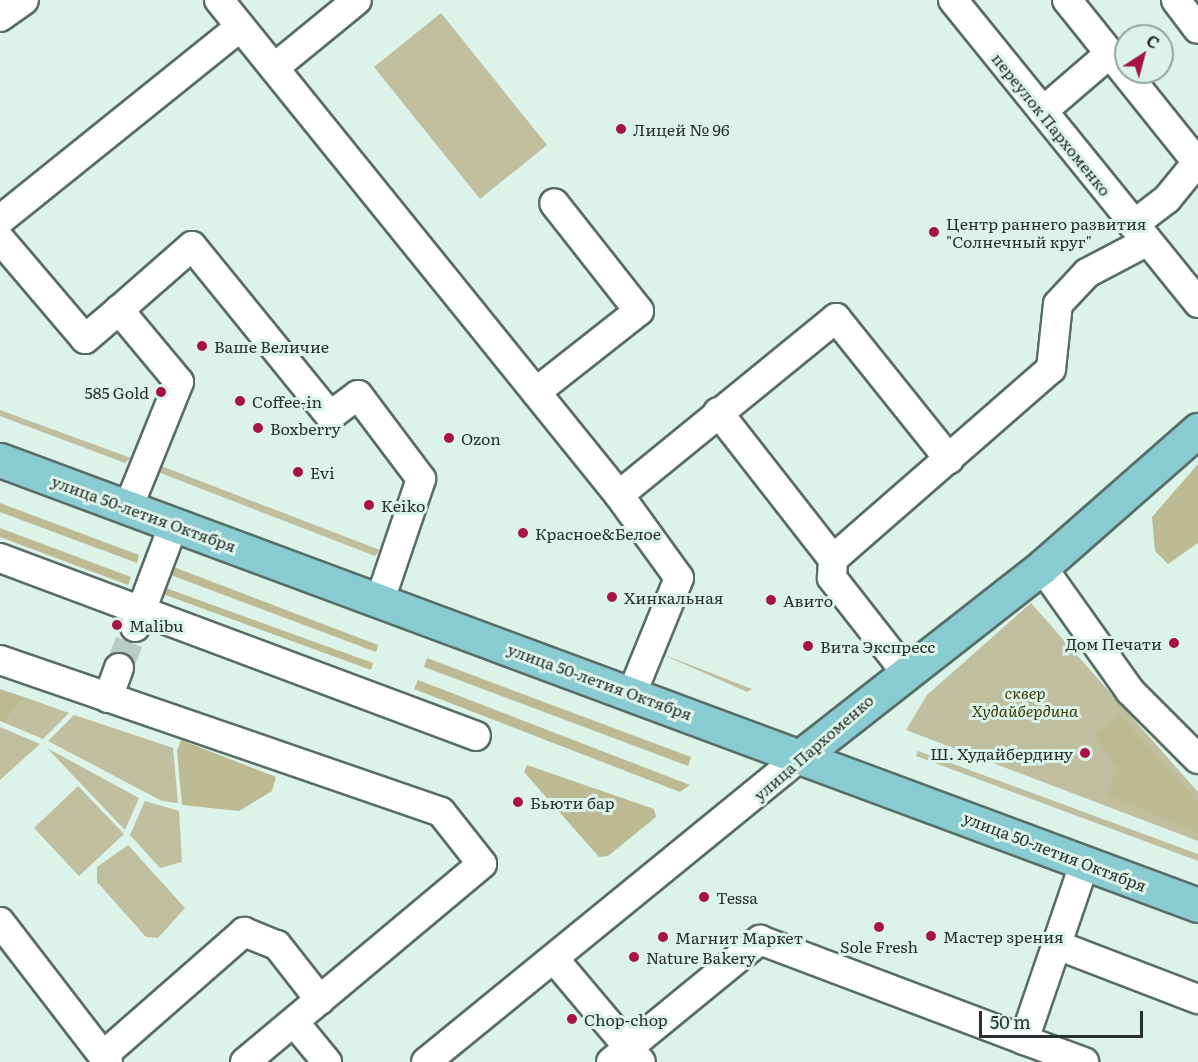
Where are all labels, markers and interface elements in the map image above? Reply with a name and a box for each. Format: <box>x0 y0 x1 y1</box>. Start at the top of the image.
north arrow <box>1114 24 1174 84</box>
text: С <box>1142 28 1165 54</box>
street label: переулок Пархоменко <box>989 49 1115 199</box>
place label: Лицей № 96 <box>633 119 730 139</box>
marker: Лицей № 96 <box>614 122 628 136</box>
place label: Центр раннего развития "Солнечный круг" <box>946 213 1146 251</box>
marker: Центр раннего развития "Солнечный круг" <box>927 225 941 239</box>
place label: Ваше Величие <box>214 336 329 356</box>
marker: Ваше Величие <box>195 339 209 353</box>
place label: 585 Gold <box>85 382 149 402</box>
marker: 585 Gold <box>154 385 168 399</box>
place label: Coffee-in <box>252 391 322 411</box>
marker: Coffee-in <box>233 394 247 408</box>
place label: Boxberry <box>270 418 341 438</box>
marker: Boxberry <box>251 421 265 435</box>
place label: Ozon <box>461 428 501 448</box>
marker: Ozon <box>442 431 456 445</box>
place label: Evi <box>310 462 335 482</box>
marker: Evi <box>291 465 305 479</box>
street label: улица 50-летия Октября <box>49 471 239 555</box>
place label: Keiko <box>381 495 425 515</box>
marker: Keiko <box>362 498 376 512</box>
place label: Красное&Белое <box>535 523 661 543</box>
marker: Красное&Белое <box>516 526 530 540</box>
place label: Хинкальная <box>624 587 723 607</box>
marker: Хинкальная <box>605 590 619 604</box>
place label: Авито <box>783 590 833 610</box>
marker: Авито <box>764 593 778 607</box>
place label: Malibu <box>129 615 183 635</box>
marker: Malibu <box>110 618 124 632</box>
place label: Дом Печати <box>1066 633 1162 653</box>
place label: Вита Экспресс <box>820 636 935 656</box>
marker: Дом Печати <box>1167 636 1181 650</box>
street label: улица 50-летия Октября <box>505 639 695 723</box>
marker: Вита Экспресс <box>801 639 815 653</box>
park label: сквер Худайбердина <box>972 682 1078 720</box>
street label: улица Пархоменко <box>749 690 877 804</box>
place label: Ш. Худайбердину <box>930 743 1073 763</box>
marker: Ш. Худайбердину <box>1078 746 1092 760</box>
place label: Бьюти бар <box>530 792 615 812</box>
marker: Бьюти бар <box>511 795 525 809</box>
street label: улица 50-летия Октября <box>961 807 1149 895</box>
place label: Tessa <box>716 887 758 907</box>
marker: Tessa <box>697 890 711 904</box>
marker: Sole Fresh <box>872 920 886 934</box>
place label: Мастер зрения <box>943 926 1064 946</box>
place label: Магнит Маркет <box>675 927 803 947</box>
marker: Мастер зрения <box>924 929 938 943</box>
marker: Магнит Маркет <box>656 930 670 944</box>
place label: Sole Fresh <box>840 936 918 956</box>
place label: Nature Bakery <box>646 947 756 967</box>
marker: Nature Bakery <box>627 950 641 964</box>
scale bar <box>982 999 1146 1037</box>
text: 50 m <box>990 1008 1031 1035</box>
place label: Chop-chop <box>584 1009 668 1029</box>
marker: Chop-chop <box>565 1012 579 1026</box>

